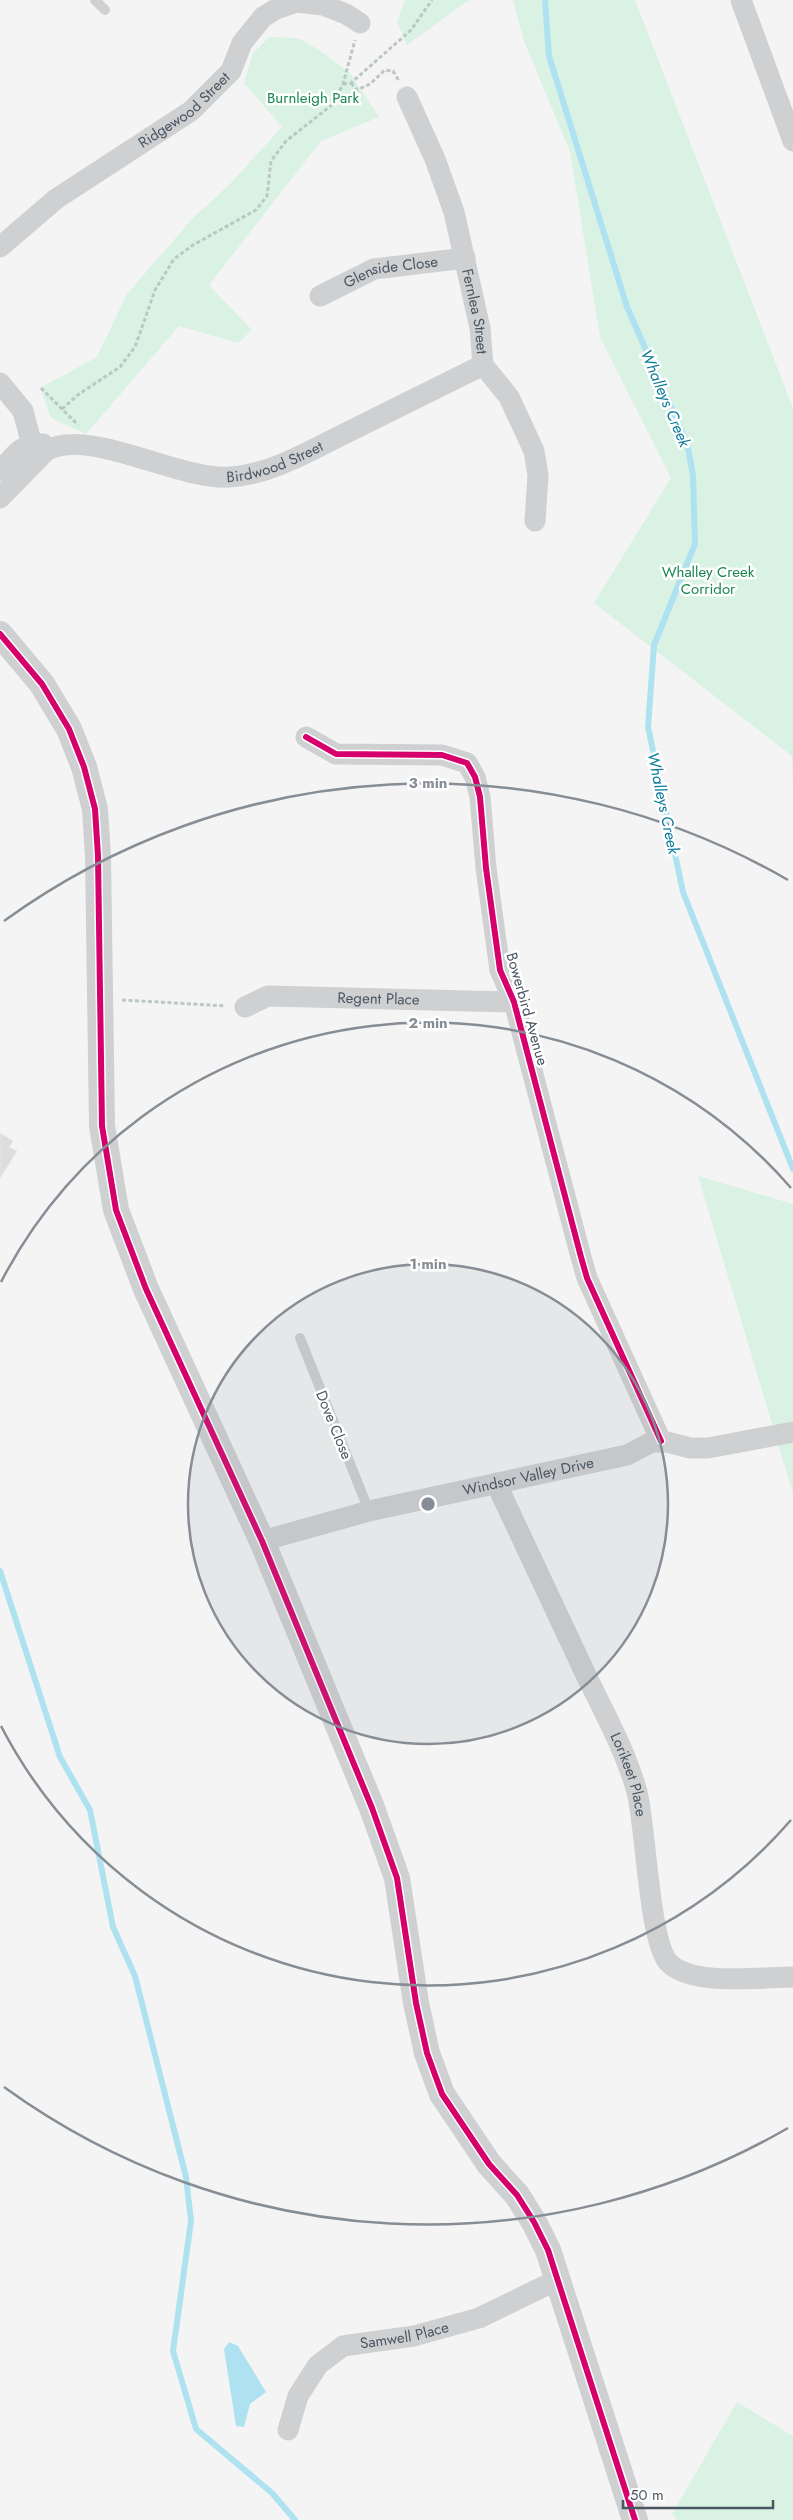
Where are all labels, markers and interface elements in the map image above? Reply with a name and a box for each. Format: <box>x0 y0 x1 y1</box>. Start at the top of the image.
street label: Ridgewood Street <box>134 67 235 154</box>
park label: Burnleigh Park <box>267 87 359 109</box>
street label: Glenside Close <box>340 250 439 294</box>
street label: Fernlea Street <box>456 267 493 355</box>
water label: Whalleys Creek <box>635 346 697 452</box>
street label: Birdwood Street <box>226 435 327 488</box>
park label: Whalley Creek Corridor <box>662 561 755 600</box>
water label: Whalleys Creek <box>641 750 686 857</box>
text: 3 min <box>409 772 447 794</box>
street label: Bowerbird Avenue <box>500 950 554 1068</box>
street label: Regent Place <box>337 987 420 1011</box>
text: 2 min <box>408 1012 448 1034</box>
text: 1 min <box>409 1253 447 1275</box>
street label: Dove Close <box>310 1387 358 1463</box>
street label: Windsor Valley Drive <box>461 1451 596 1501</box>
centre of rings <box>419 1495 437 1513</box>
street label: Lorikeet Place <box>605 1729 652 1818</box>
street label: Samwell Place <box>359 2316 451 2354</box>
scale bar <box>623 2478 773 2510</box>
text: 50 m <box>630 2484 664 2506</box>

